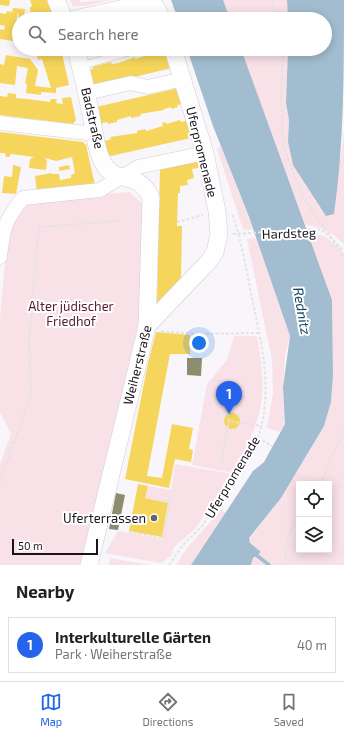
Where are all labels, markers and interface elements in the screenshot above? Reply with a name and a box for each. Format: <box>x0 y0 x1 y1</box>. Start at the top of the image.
search box <box>12 12 332 56</box>
icon: search <box>26 23 48 45</box>
text: Search here <box>58 25 139 43</box>
street label: Badstraße <box>78 86 108 150</box>
street label: Uferpromenade <box>183 105 221 199</box>
street label: Hardsteg <box>262 224 316 242</box>
water label: Rednitz <box>290 286 315 336</box>
park label: Alter jüdischer Friedhof <box>28 298 114 329</box>
street label: Weiherstraße <box>119 323 155 407</box>
your location <box>189 333 209 353</box>
pin: 1 <box>216 381 242 414</box>
street label: Uferpromenade <box>201 433 263 521</box>
map controls <box>296 481 332 553</box>
button: locate <box>296 481 332 517</box>
place label: Uferterrassen <box>63 510 146 526</box>
marker: Uferterrassen <box>149 513 159 523</box>
button: layers <box>296 517 332 553</box>
scale bar <box>12 537 98 556</box>
text: 50 m <box>18 539 43 552</box>
text: Nearby <box>16 581 74 601</box>
text: Interkulturelle Gärten <box>55 628 211 646</box>
text: 1 <box>27 637 33 653</box>
text: 40 m <box>297 637 327 653</box>
text: Park · Weiherstraße <box>55 646 172 662</box>
tab: Map <box>40 691 62 728</box>
tab: Directions <box>143 691 193 728</box>
tab: Saved <box>274 691 304 728</box>

